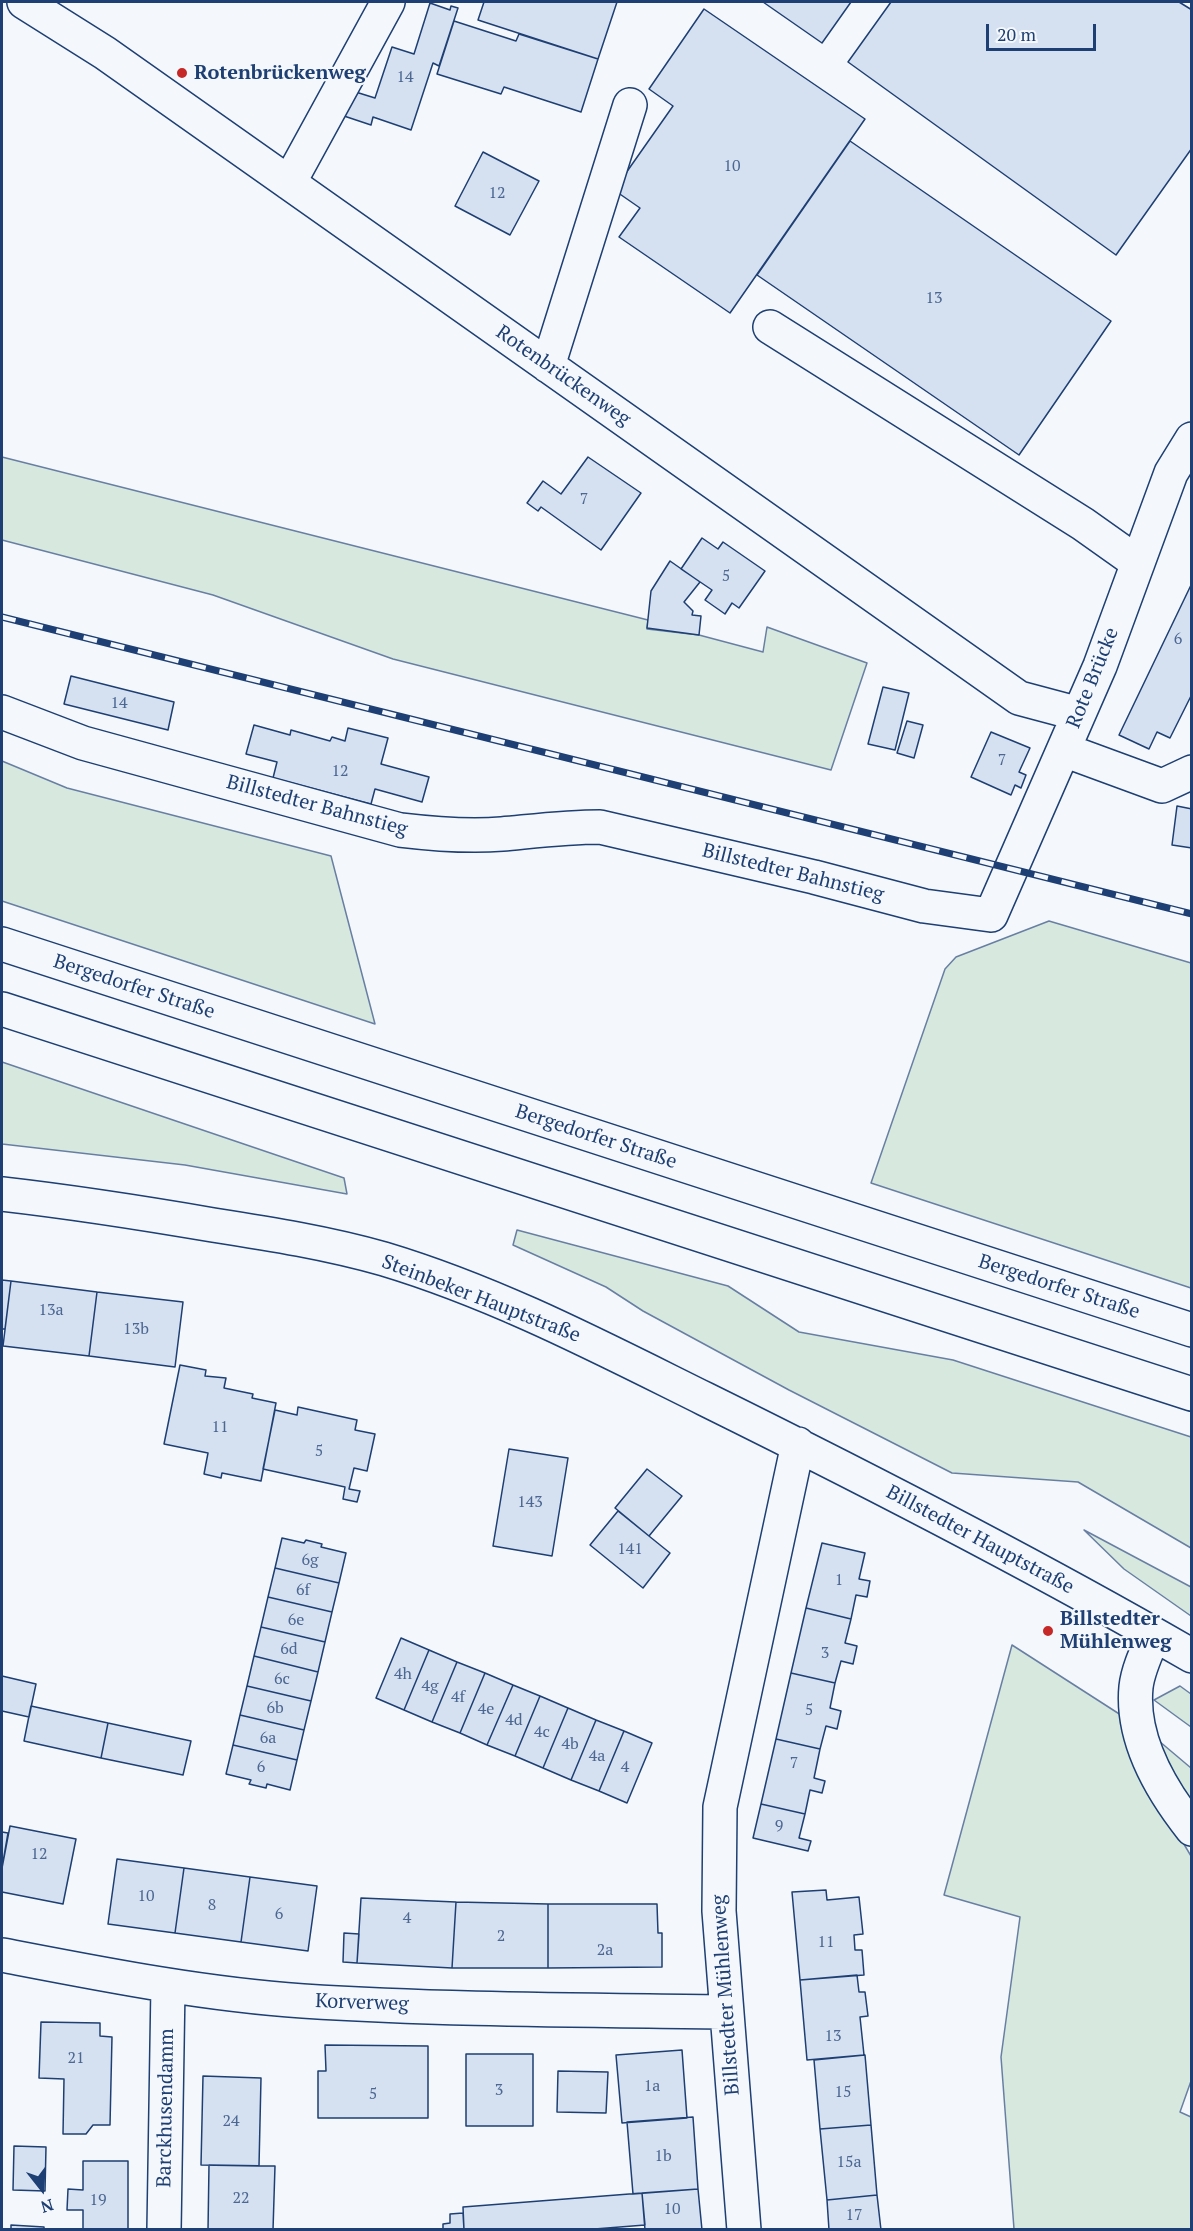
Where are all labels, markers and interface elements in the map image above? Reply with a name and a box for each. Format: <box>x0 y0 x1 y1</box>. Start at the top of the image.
scale bar <box>989 12 1098 50</box>
text: 20 m <box>997 22 1036 46</box>
place label: Rotenbrückenweg <box>194 61 366 85</box>
marker: Rotenbrückenweg <box>175 66 189 80</box>
house number: 14 <box>396 67 414 87</box>
house number: 10 <box>723 156 741 176</box>
house number: 12 <box>488 183 506 203</box>
house number: 13 <box>925 288 943 308</box>
street label: Rotenbrückenweg <box>491 321 635 431</box>
house number: 7 <box>580 489 588 509</box>
house number: 5 <box>722 566 730 586</box>
street label: Rote Brücke <box>1062 624 1124 732</box>
house number: 6 <box>1174 629 1182 649</box>
house number: 14 <box>110 693 128 713</box>
house number: 7 <box>998 750 1006 770</box>
house number: 12 <box>331 761 349 781</box>
street label: Billstedter Bahnstieg <box>224 770 410 842</box>
street label: Billstedter Bahnstieg <box>700 839 886 907</box>
street label: Bergedorfer Straße <box>50 950 218 1024</box>
street label: Bergedorfer Straße <box>512 1100 680 1174</box>
street label: Steinbeker Hauptstraße <box>378 1250 584 1348</box>
street label: Bergedorfer Straße <box>975 1250 1143 1324</box>
house number: 13a <box>38 1300 64 1320</box>
house number: 13b <box>123 1319 149 1339</box>
house number: 11 <box>211 1417 229 1437</box>
house number: 5 <box>315 1441 323 1461</box>
street label: Billstedter Hauptstraße <box>882 1480 1078 1600</box>
house number: 143 <box>517 1492 543 1512</box>
house number: 141 <box>617 1539 643 1559</box>
house number: 6g <box>302 1550 318 1570</box>
house number: 1 <box>835 1570 843 1590</box>
house number: 6f <box>296 1580 310 1600</box>
place label: Billstedter Mühlenweg <box>1060 1607 1172 1654</box>
house number: 6e <box>288 1610 304 1630</box>
marker: Billstedter Mühlenweg <box>1041 1624 1055 1638</box>
house number: 6d <box>280 1639 298 1659</box>
house number: 3 <box>821 1643 829 1663</box>
house number: 4h <box>394 1664 412 1684</box>
house number: 6c <box>274 1669 290 1689</box>
house number: 4g <box>422 1676 438 1696</box>
house number: 4f <box>451 1687 465 1707</box>
house number: 6b <box>266 1698 284 1718</box>
house number: 4e <box>478 1699 494 1719</box>
house number: 5 <box>805 1700 813 1720</box>
house number: 4d <box>505 1710 523 1730</box>
house number: 4c <box>534 1722 550 1742</box>
house number: 6a <box>260 1728 276 1748</box>
house number: 4b <box>561 1734 579 1754</box>
house number: 4a <box>589 1746 605 1766</box>
house number: 7 <box>790 1753 798 1773</box>
house number: 6 <box>257 1757 265 1777</box>
house number: 4 <box>621 1757 629 1777</box>
house number: 9 <box>775 1816 783 1836</box>
house number: 12 <box>30 1844 48 1864</box>
house number: 10 <box>137 1886 155 1906</box>
street label: Billstedter Mühlenweg <box>707 1894 745 2096</box>
house number: 8 <box>208 1895 216 1915</box>
house number: 6 <box>275 1904 283 1924</box>
house number: 4 <box>403 1908 411 1928</box>
house number: 2 <box>497 1926 505 1946</box>
house number: 11 <box>817 1932 835 1952</box>
house number: 2a <box>597 1940 613 1960</box>
street label: Korverweg <box>315 1989 409 2017</box>
house number: 13 <box>824 2026 842 2046</box>
street label: Barckhusendamm <box>153 2028 179 2188</box>
house number: 21 <box>67 2048 85 2068</box>
house number: 1a <box>644 2076 660 2096</box>
house number: 3 <box>495 2080 503 2100</box>
house number: 15 <box>834 2082 852 2102</box>
house number: 5 <box>369 2084 377 2104</box>
house number: 24 <box>222 2111 240 2131</box>
house number: 1b <box>654 2146 672 2166</box>
house number: 15a <box>836 2152 862 2172</box>
north arrow <box>12 2159 72 2219</box>
house number: 22 <box>232 2188 250 2208</box>
house number: 19 <box>89 2190 107 2210</box>
text: N <box>38 2194 56 2219</box>
house number: 10 <box>663 2199 681 2219</box>
house number: 17 <box>845 2205 863 2225</box>

